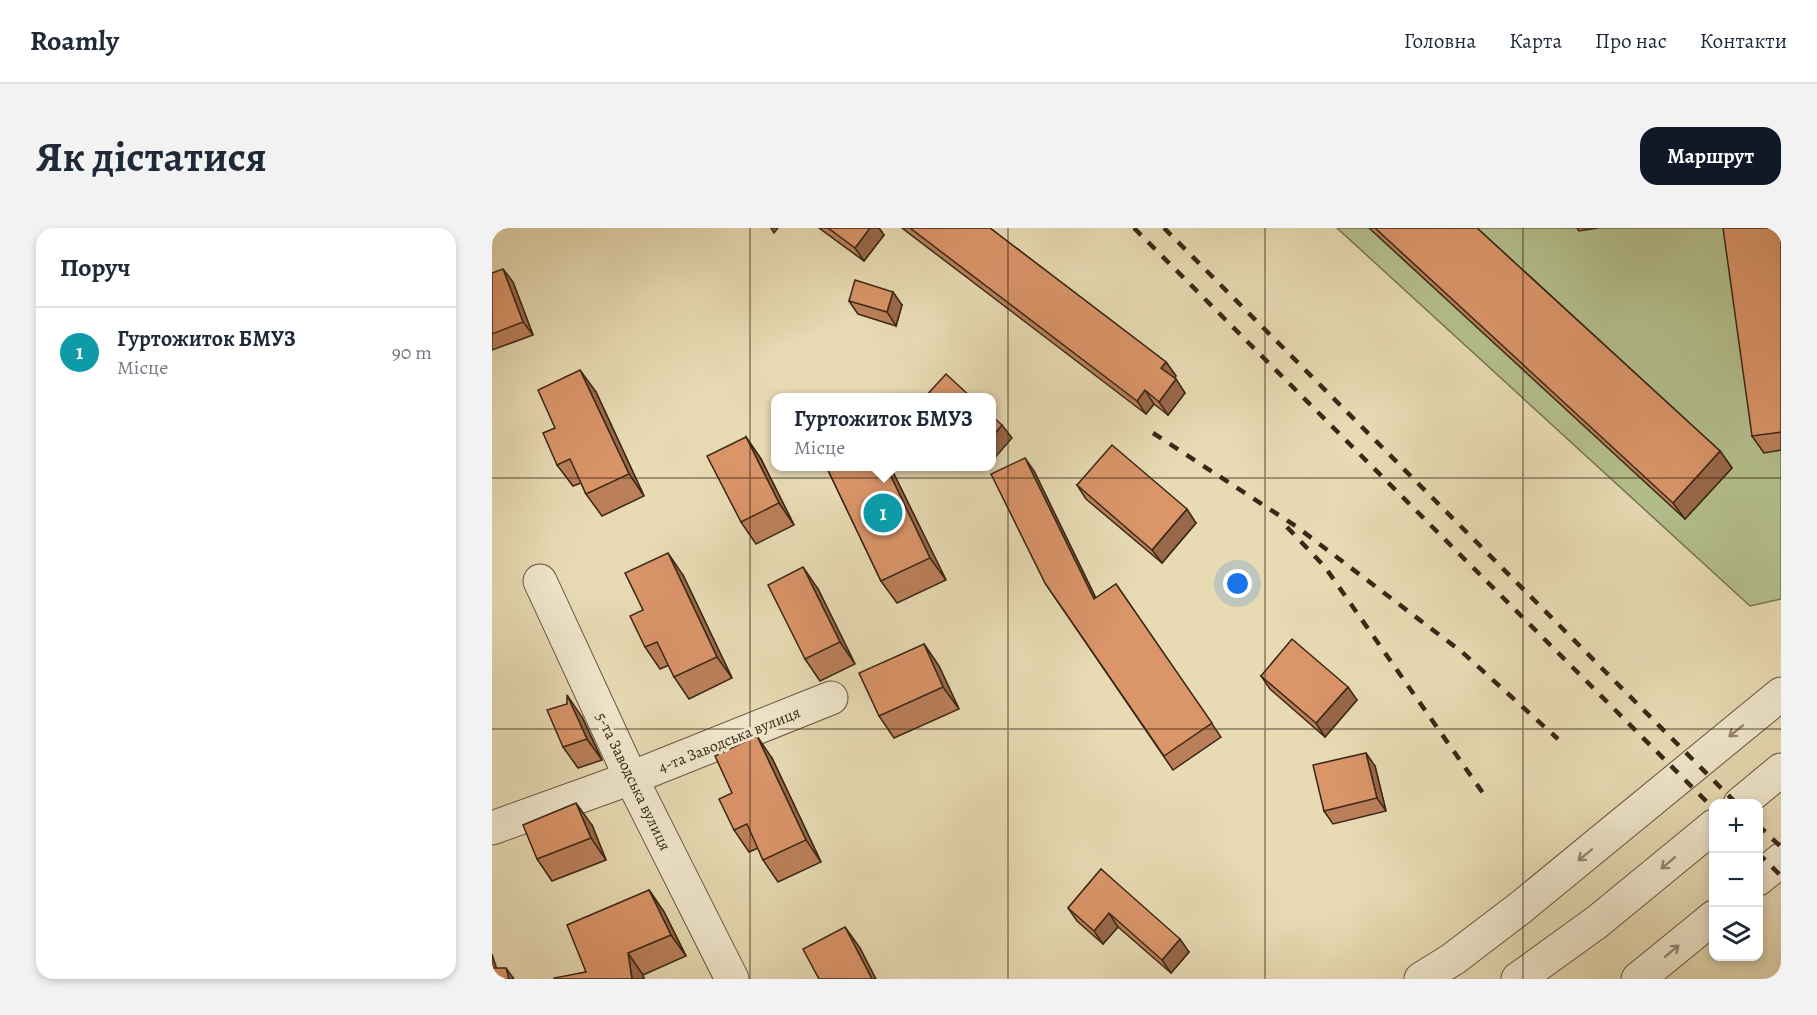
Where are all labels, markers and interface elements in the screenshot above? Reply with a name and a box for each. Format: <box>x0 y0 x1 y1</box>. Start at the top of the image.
text: Roamly <box>30 22 119 60</box>
text: Головна <box>1404 27 1476 55</box>
text: Карта <box>1509 27 1562 55</box>
text: Про нас <box>1595 27 1667 55</box>
text: Контакти <box>1700 27 1787 55</box>
button: Маршрут <box>1640 127 1781 185</box>
text: Як дістатися <box>36 128 267 185</box>
text: Поруч <box>60 250 131 285</box>
text: Гуртожиток БМУЗ <box>117 324 296 354</box>
text: 1 <box>76 339 83 366</box>
text: 90 m <box>392 339 432 366</box>
text: Місце <box>117 354 168 381</box>
popup <box>771 393 996 471</box>
text: Гуртожиток БМУЗ <box>794 404 973 434</box>
text: Місце <box>794 434 845 461</box>
pin: 1 <box>864 490 902 536</box>
your location <box>1223 569 1252 598</box>
street label: 4-та Заводська вулиця <box>655 701 804 779</box>
street label: 5-та Заводська вулиця <box>590 709 676 854</box>
one-way arrow <box>1728 724 1744 737</box>
map controls <box>1709 799 1763 961</box>
button: + <box>1709 799 1763 853</box>
one-way arrow <box>1577 848 1593 861</box>
button: − <box>1709 853 1763 907</box>
one-way arrow <box>1661 856 1677 869</box>
button: layers <box>1709 907 1763 961</box>
one-way arrow <box>1664 944 1679 958</box>

